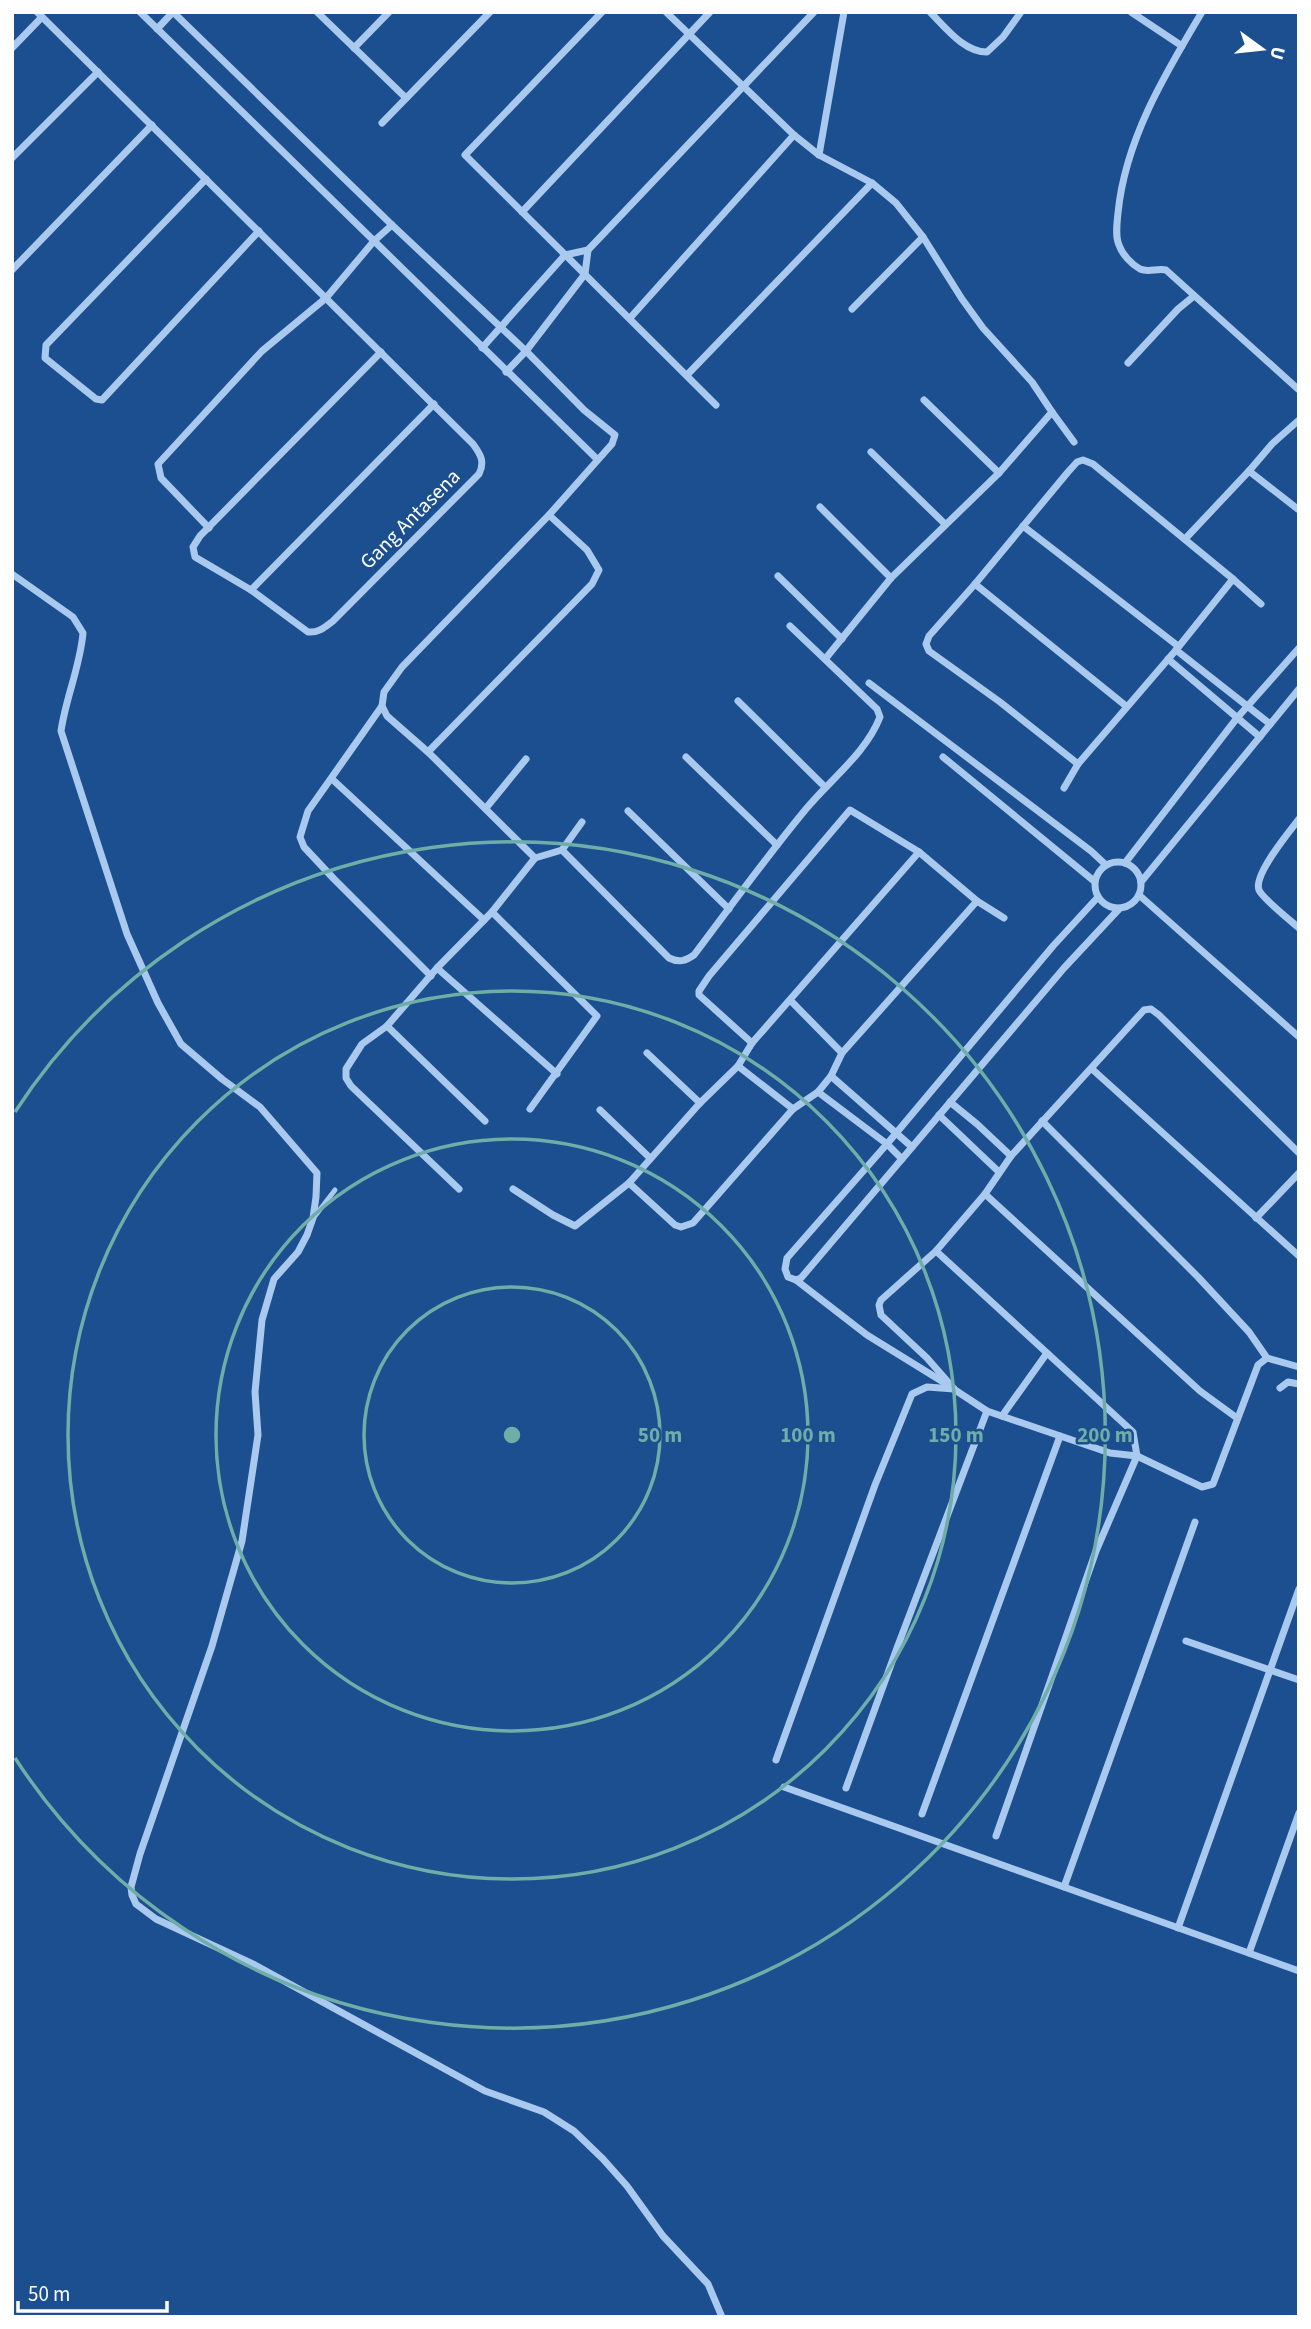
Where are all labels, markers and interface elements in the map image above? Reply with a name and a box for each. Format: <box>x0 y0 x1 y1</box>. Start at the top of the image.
north arrow <box>1227 14 1297 84</box>
text: U <box>1262 43 1292 63</box>
street label: Gang Antasena <box>353 462 467 576</box>
text: 50 m <box>638 1420 682 1450</box>
text: 100 m <box>780 1420 836 1450</box>
text: 150 m <box>928 1420 984 1450</box>
text: 200 m <box>1077 1420 1133 1450</box>
centre of rings <box>500 1423 524 1447</box>
scale bar <box>18 2270 166 2314</box>
text: 50 m <box>28 2279 70 2309</box>

